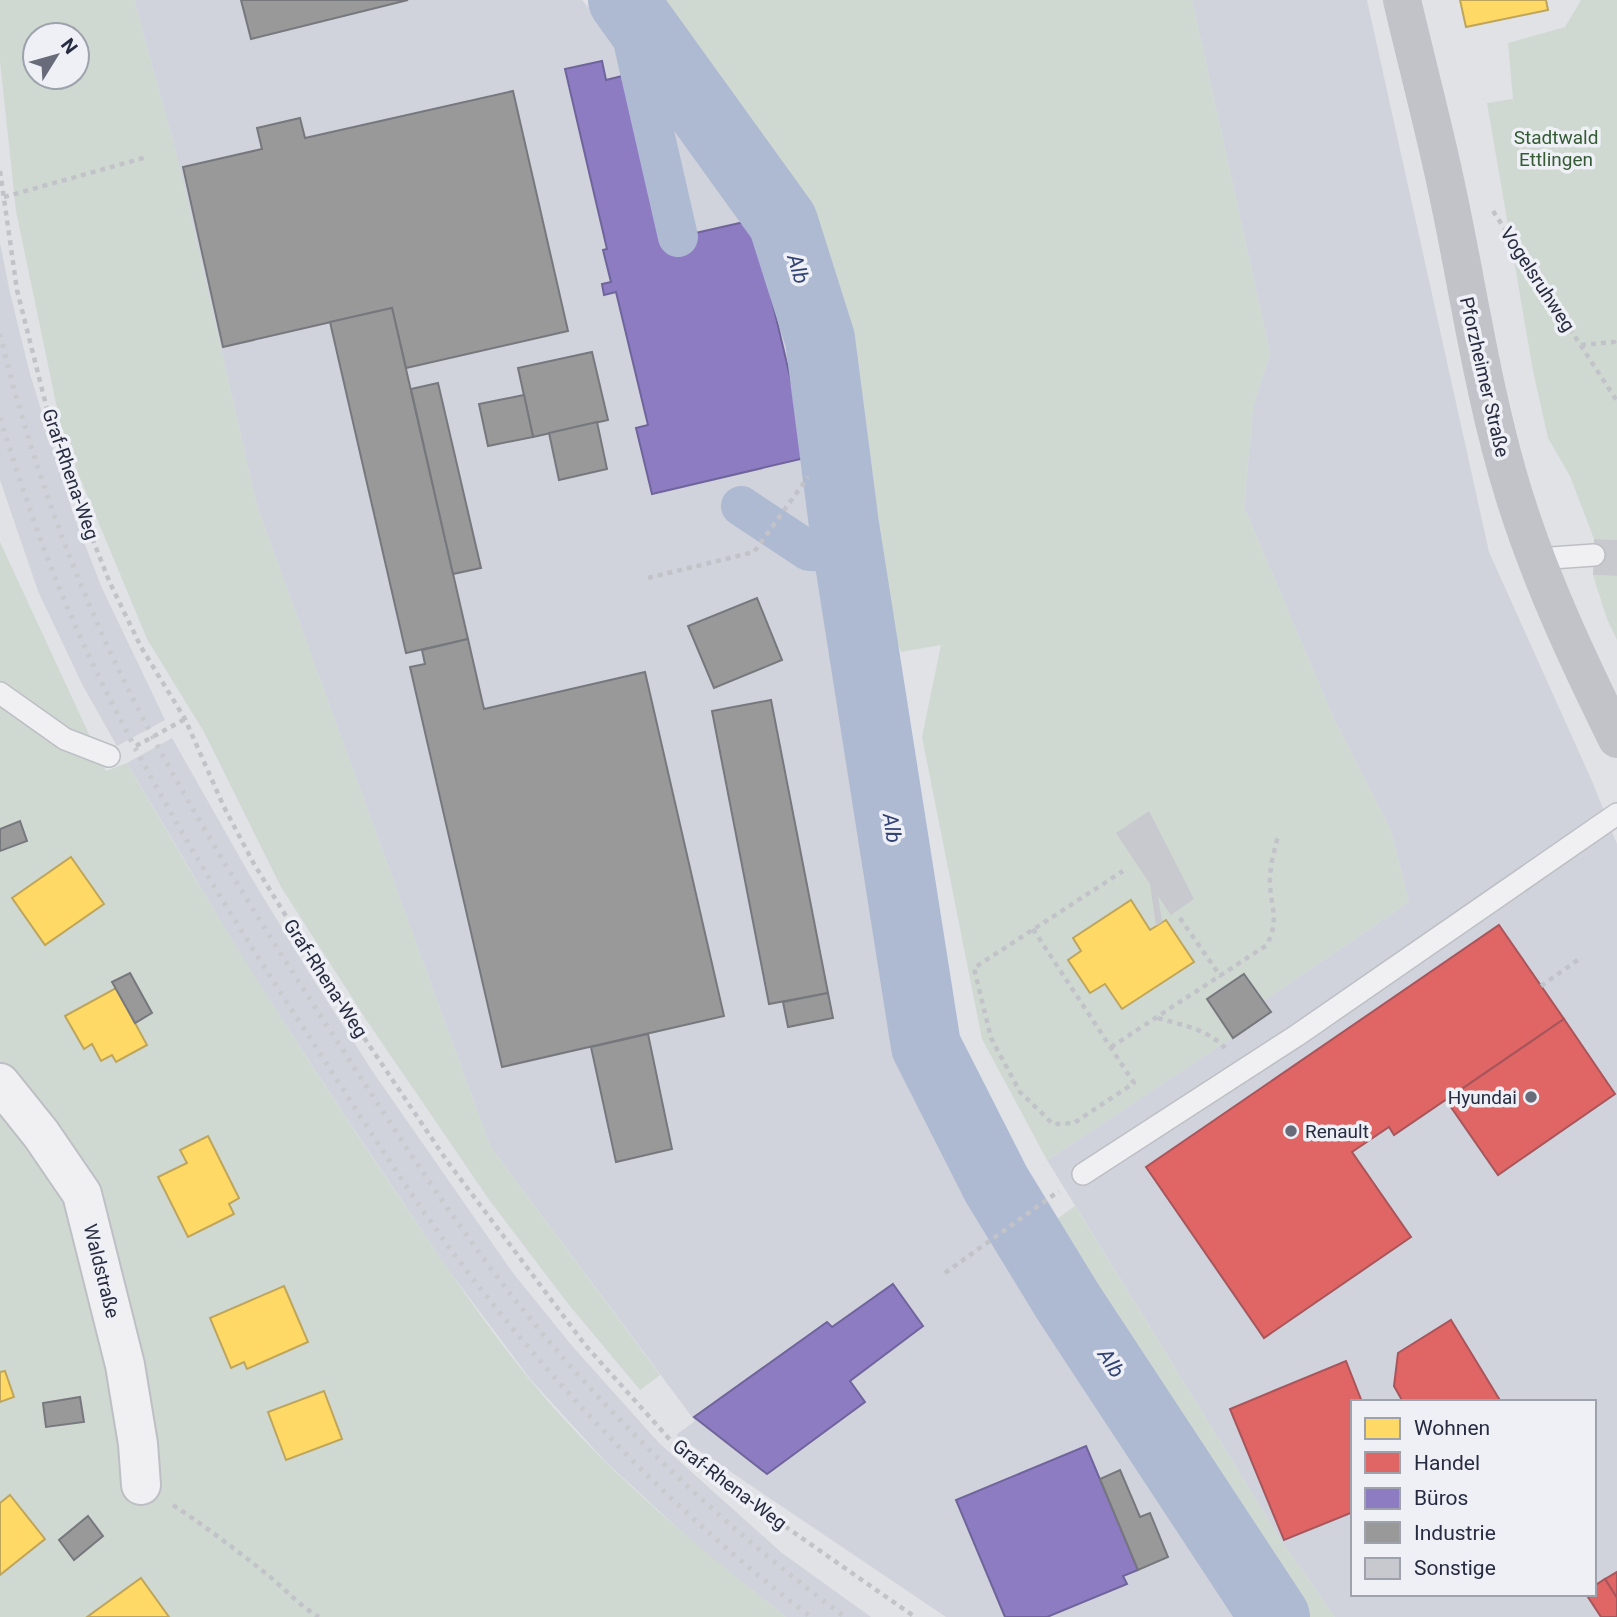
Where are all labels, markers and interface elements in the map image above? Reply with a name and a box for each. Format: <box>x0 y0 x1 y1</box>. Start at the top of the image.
north arrow <box>21 21 91 91</box>
text: N <box>56 34 82 58</box>
park label: Stadtwald Ettlingen <box>1514 126 1598 171</box>
street label: Vogelsruhweg <box>1495 223 1580 336</box>
water label: Alb <box>782 250 814 287</box>
street label: Pforzheimer Straße <box>1455 295 1514 459</box>
street label: Graf-Rhena-Weg <box>37 406 104 543</box>
water label: Alb <box>878 810 906 845</box>
street label: Graf-Rhena-Weg <box>279 915 372 1042</box>
place label: Hyundai <box>1448 1086 1517 1109</box>
marker: Hyundai <box>1523 1089 1539 1105</box>
place label: Renault <box>1305 1120 1369 1143</box>
marker: Renault <box>1283 1123 1299 1139</box>
street label: Waldstraße <box>79 1222 124 1320</box>
water label: Alb <box>1092 1343 1129 1382</box>
legend <box>1351 1400 1596 1596</box>
text: Wohnen <box>1414 1416 1490 1440</box>
street label: Graf-Rhena-Weg <box>668 1434 791 1535</box>
text: Handel <box>1414 1451 1480 1475</box>
text: Büros <box>1414 1486 1468 1510</box>
text: Industrie <box>1414 1521 1496 1545</box>
text: Sonstige <box>1414 1556 1496 1580</box>

